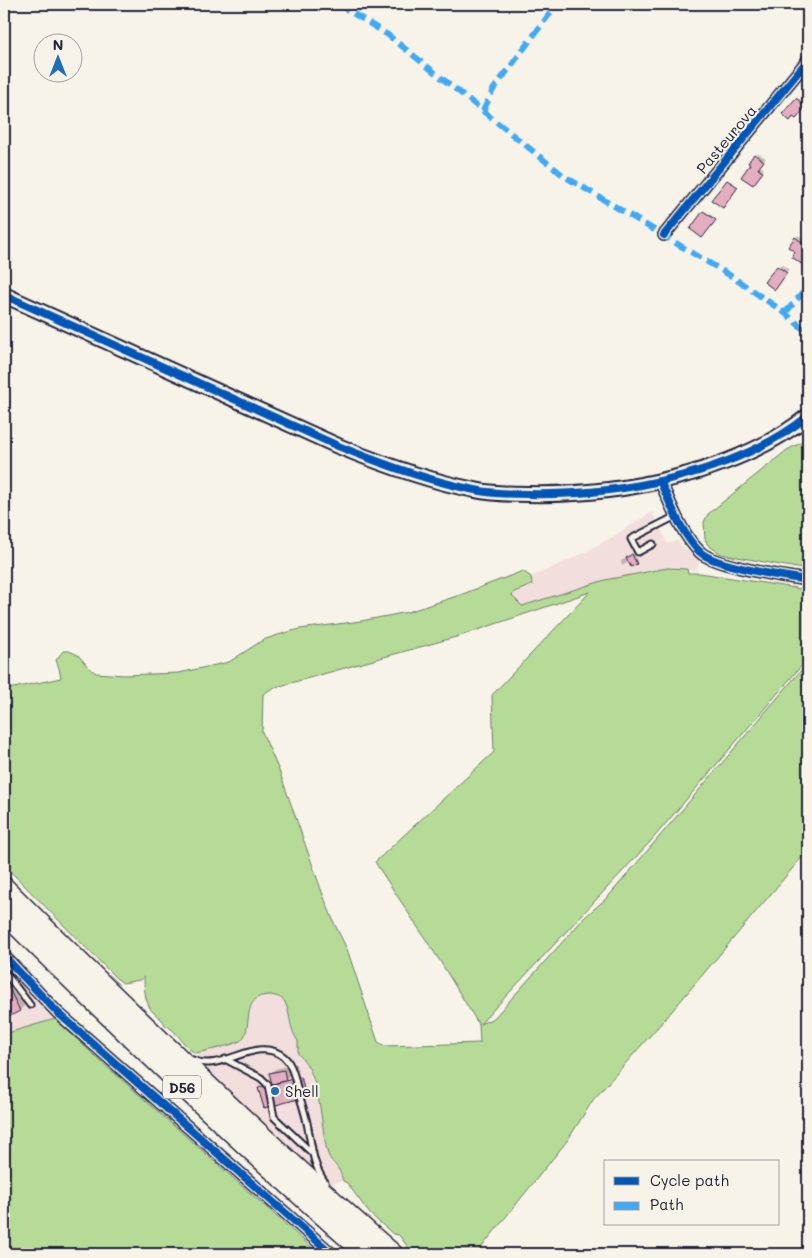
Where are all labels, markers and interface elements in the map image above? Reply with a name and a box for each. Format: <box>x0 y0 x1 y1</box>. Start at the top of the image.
north arrow <box>32 32 82 82</box>
text: N <box>53 35 63 54</box>
street label: Pasteurova <box>691 101 761 177</box>
road number: D56 <box>163 1076 201 1098</box>
place label: Shell <box>285 1081 319 1101</box>
marker: Shell <box>269 1085 281 1097</box>
legend <box>604 1160 780 1226</box>
text: Cycle path <box>650 1170 729 1190</box>
text: Path <box>650 1194 684 1214</box>

